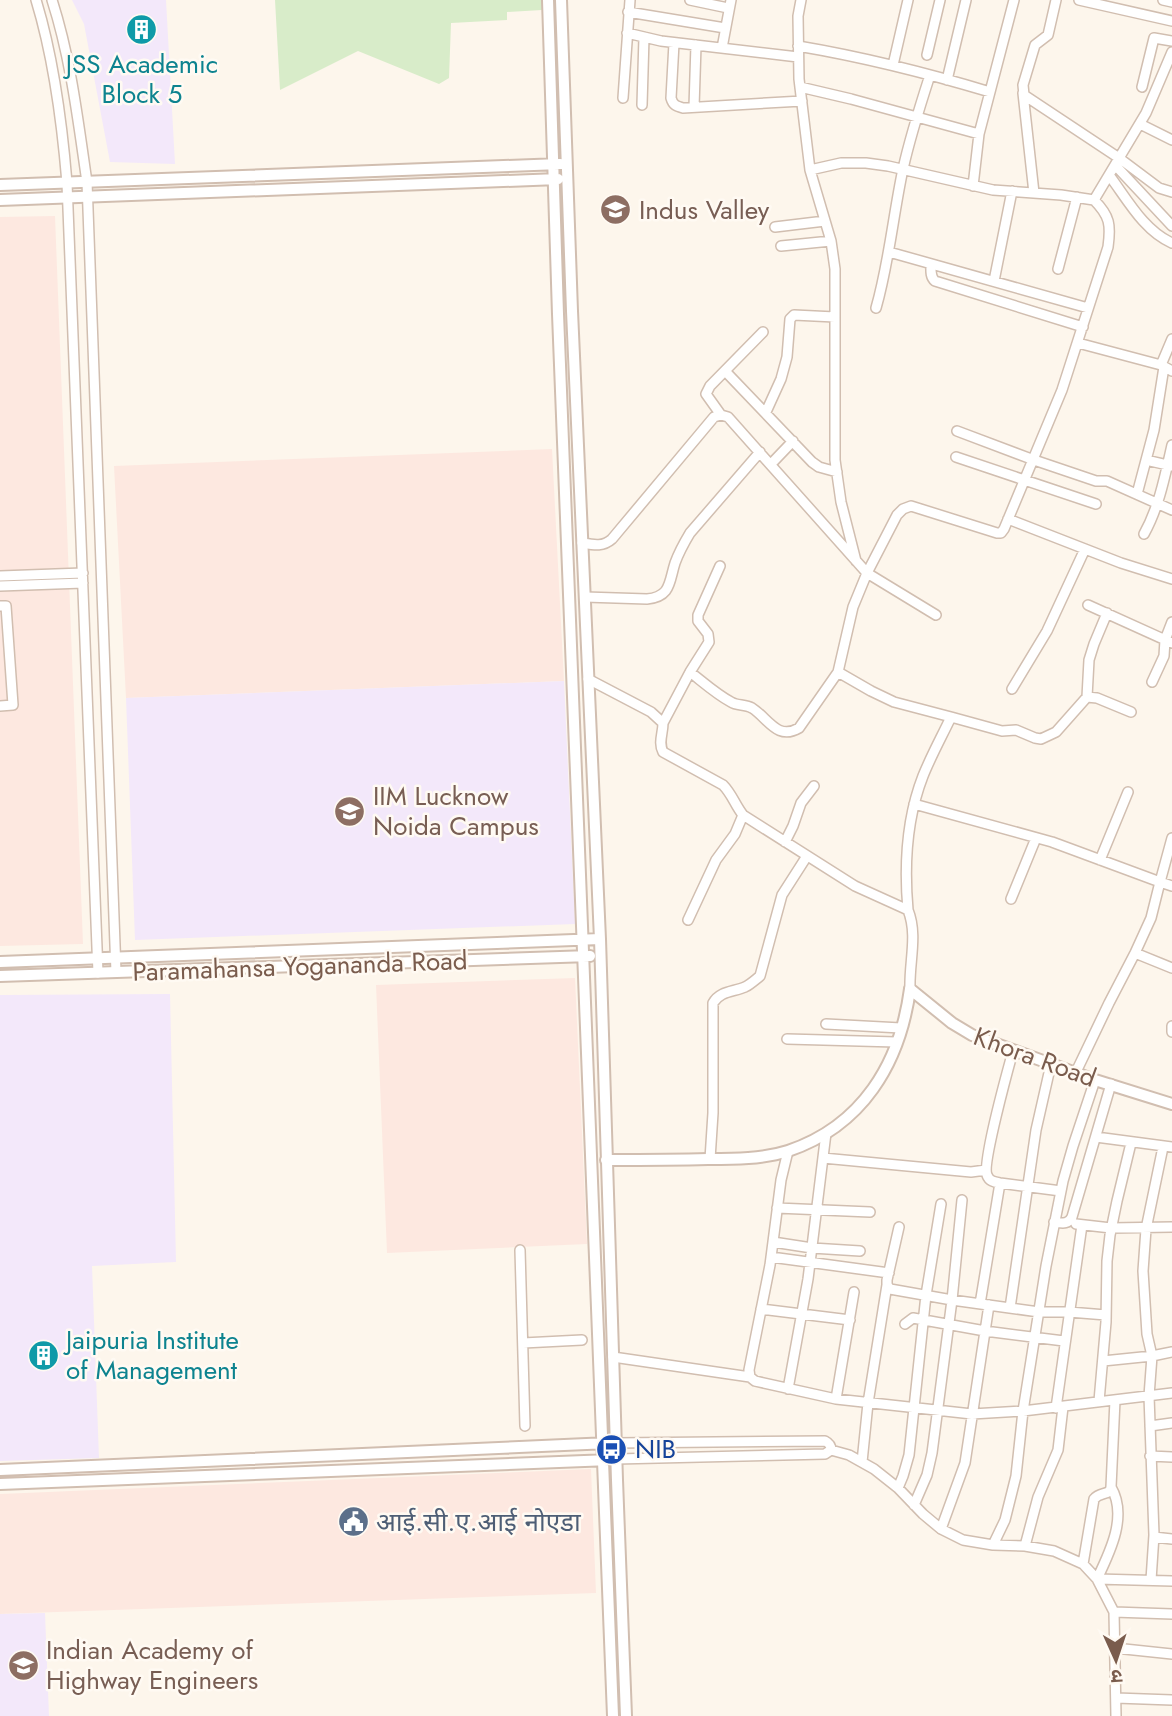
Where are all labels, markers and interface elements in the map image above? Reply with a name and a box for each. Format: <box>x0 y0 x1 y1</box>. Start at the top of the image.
building icon: JSS Academic Block 5 <box>125 12 159 46</box>
place label: JSS Academic Block 5 <box>63 45 218 113</box>
place label: Indus Valley <box>639 191 770 229</box>
school or university icon: Indus Valley <box>599 193 633 227</box>
place label: IIM Lucknow Noida Campus <box>373 777 539 845</box>
school or university icon: IIM Lucknow Noida Campus <box>333 794 367 828</box>
street label: Paramahansa Yogananda Road <box>132 941 468 991</box>
street label: Khora Road <box>968 1017 1102 1097</box>
place label: Jaipuria Institute of Management <box>63 1321 239 1389</box>
building icon: Jaipuria Institute of Management <box>26 1338 60 1372</box>
place label: NIB <box>635 1430 676 1468</box>
bus stop icon: NIB <box>595 1432 629 1466</box>
place label: आई.सी.ए.आई नोएडा <box>376 1503 582 1541</box>
public building icon: आई.सी.ए.आई नोएडा <box>336 1505 370 1539</box>
north arrow <box>1081 1625 1151 1695</box>
place label: Indian Academy of Highway Engineers <box>46 1631 258 1699</box>
school or university icon: Indian Academy of Highway Engineers <box>6 1648 40 1682</box>
text: उ <box>1110 1663 1123 1690</box>

